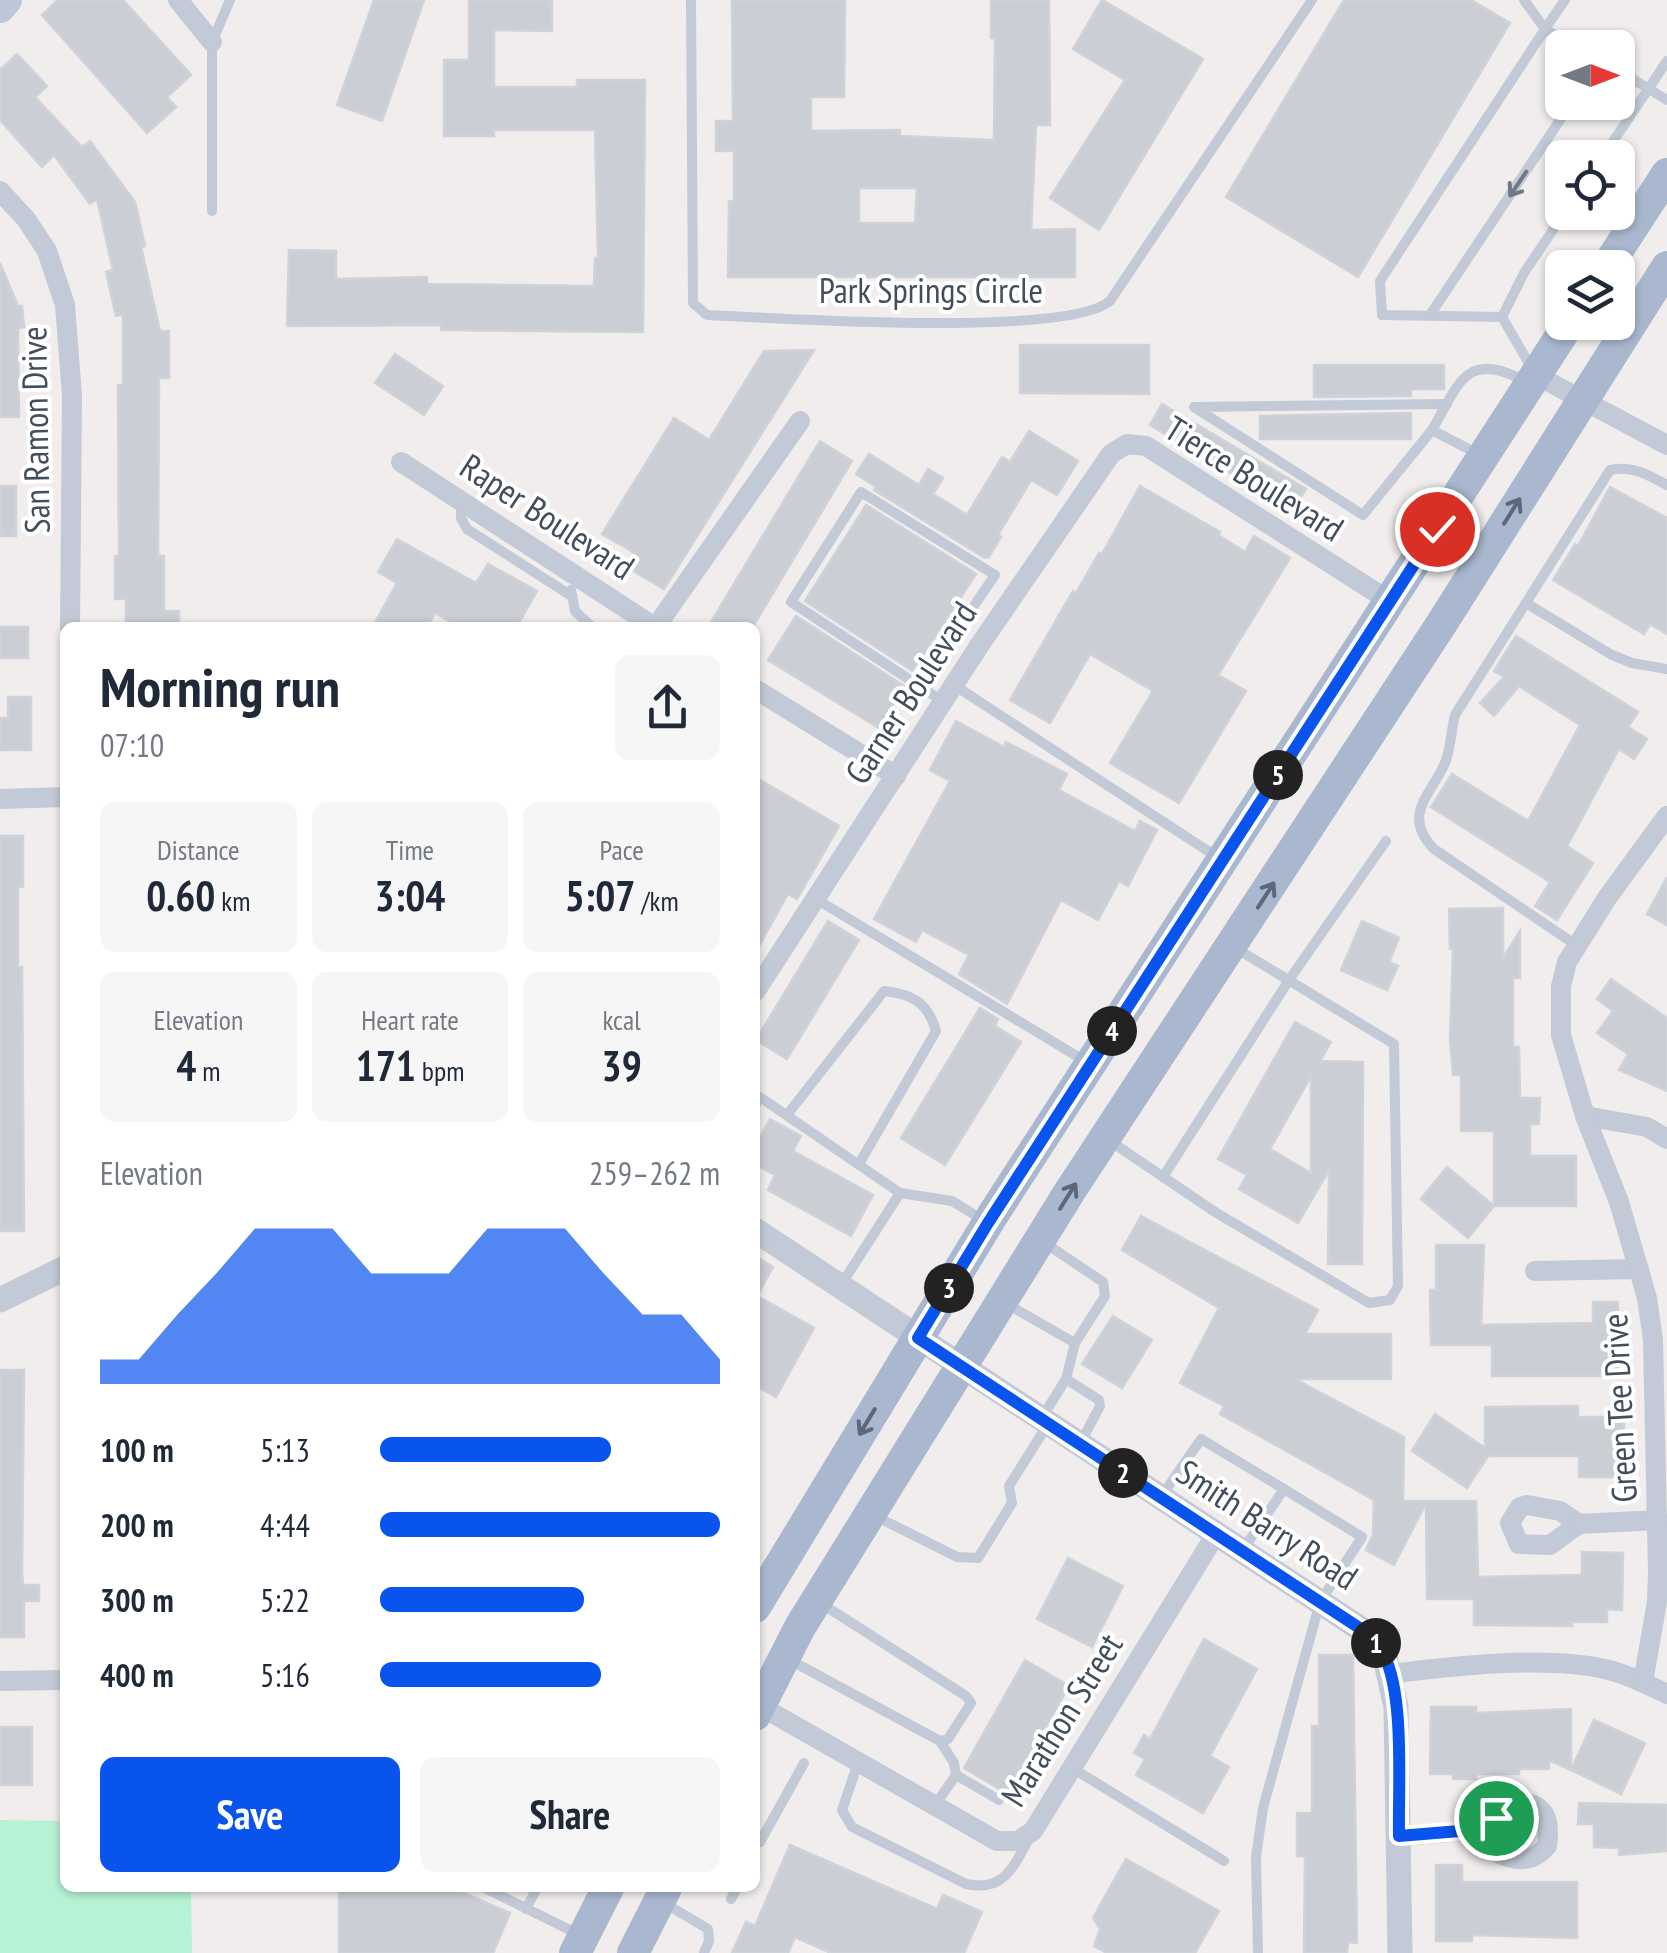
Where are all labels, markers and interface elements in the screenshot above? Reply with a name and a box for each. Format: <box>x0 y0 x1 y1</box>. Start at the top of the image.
north arrow <box>1545 30 1635 120</box>
map controls <box>1545 30 1635 340</box>
button: locate <box>1545 140 1635 230</box>
one-way arrow <box>1508 169 1529 197</box>
button: layers <box>1545 250 1635 340</box>
street label: Park Springs Circle <box>819 267 1043 313</box>
street label: San Ramon Drive <box>10 326 60 534</box>
street label: Tierce Boulevard <box>1157 405 1352 551</box>
street label: Raper Boulevard <box>452 443 643 590</box>
pin <box>1395 487 1480 572</box>
one-way arrow <box>1502 497 1523 526</box>
icon: check <box>1410 502 1465 557</box>
street label: Garner Boulevard <box>834 592 986 793</box>
text: Morning run <box>100 651 340 722</box>
button: share <box>615 655 720 760</box>
text: 07:10 <box>100 724 164 766</box>
pin: 5 <box>1253 750 1303 800</box>
text: 5 <box>1271 756 1285 793</box>
text: Distance <box>157 831 240 868</box>
text: Time <box>386 831 434 868</box>
text: Pace <box>600 831 644 868</box>
text: 0.60 <box>146 868 215 923</box>
text: 3:04 <box>375 868 445 923</box>
text: 5:07 <box>565 868 635 923</box>
one-way arrow <box>1255 881 1276 910</box>
text: km <box>215 882 250 919</box>
text: /km <box>635 882 679 919</box>
text: Elevation <box>153 1001 243 1038</box>
text: Heart rate <box>361 1001 459 1038</box>
text: kcal <box>603 1001 641 1038</box>
pin: 4 <box>1087 1006 1137 1056</box>
text: 4 <box>1105 1012 1119 1049</box>
text: 4 <box>176 1038 196 1093</box>
text: 171 <box>356 1038 416 1093</box>
text: 39 <box>602 1038 642 1093</box>
text: m <box>196 1052 220 1089</box>
text: bpm <box>416 1052 464 1089</box>
text: Elevation <box>100 1152 203 1194</box>
text: 259–262 m <box>589 1152 720 1194</box>
one-way arrow <box>1057 1182 1078 1210</box>
pin: 3 <box>924 1263 974 1313</box>
text: 3 <box>942 1269 956 1306</box>
street label: Green Tee Drive <box>1591 1312 1647 1504</box>
one-way arrow <box>857 1407 877 1436</box>
text: 100 m <box>100 1429 174 1471</box>
text: 5:13 <box>260 1429 310 1471</box>
pin: 2 <box>1098 1448 1148 1498</box>
street label: Smith Barry Road <box>1168 1449 1367 1600</box>
text: 2 <box>1116 1454 1130 1491</box>
text: 200 m <box>100 1504 174 1546</box>
text: 4:44 <box>260 1504 310 1546</box>
text: 300 m <box>100 1579 174 1621</box>
text: 5:22 <box>260 1579 310 1621</box>
pin: 1 <box>1351 1618 1401 1668</box>
street label: Marathon Street <box>990 1624 1133 1814</box>
text: 1 <box>1369 1624 1383 1661</box>
text: 400 m <box>100 1654 174 1696</box>
text: 5:16 <box>260 1654 310 1696</box>
button: Save <box>100 1757 400 1872</box>
button: Share <box>420 1757 720 1872</box>
pin <box>1454 1776 1539 1861</box>
icon: arrive <box>1469 1791 1524 1846</box>

